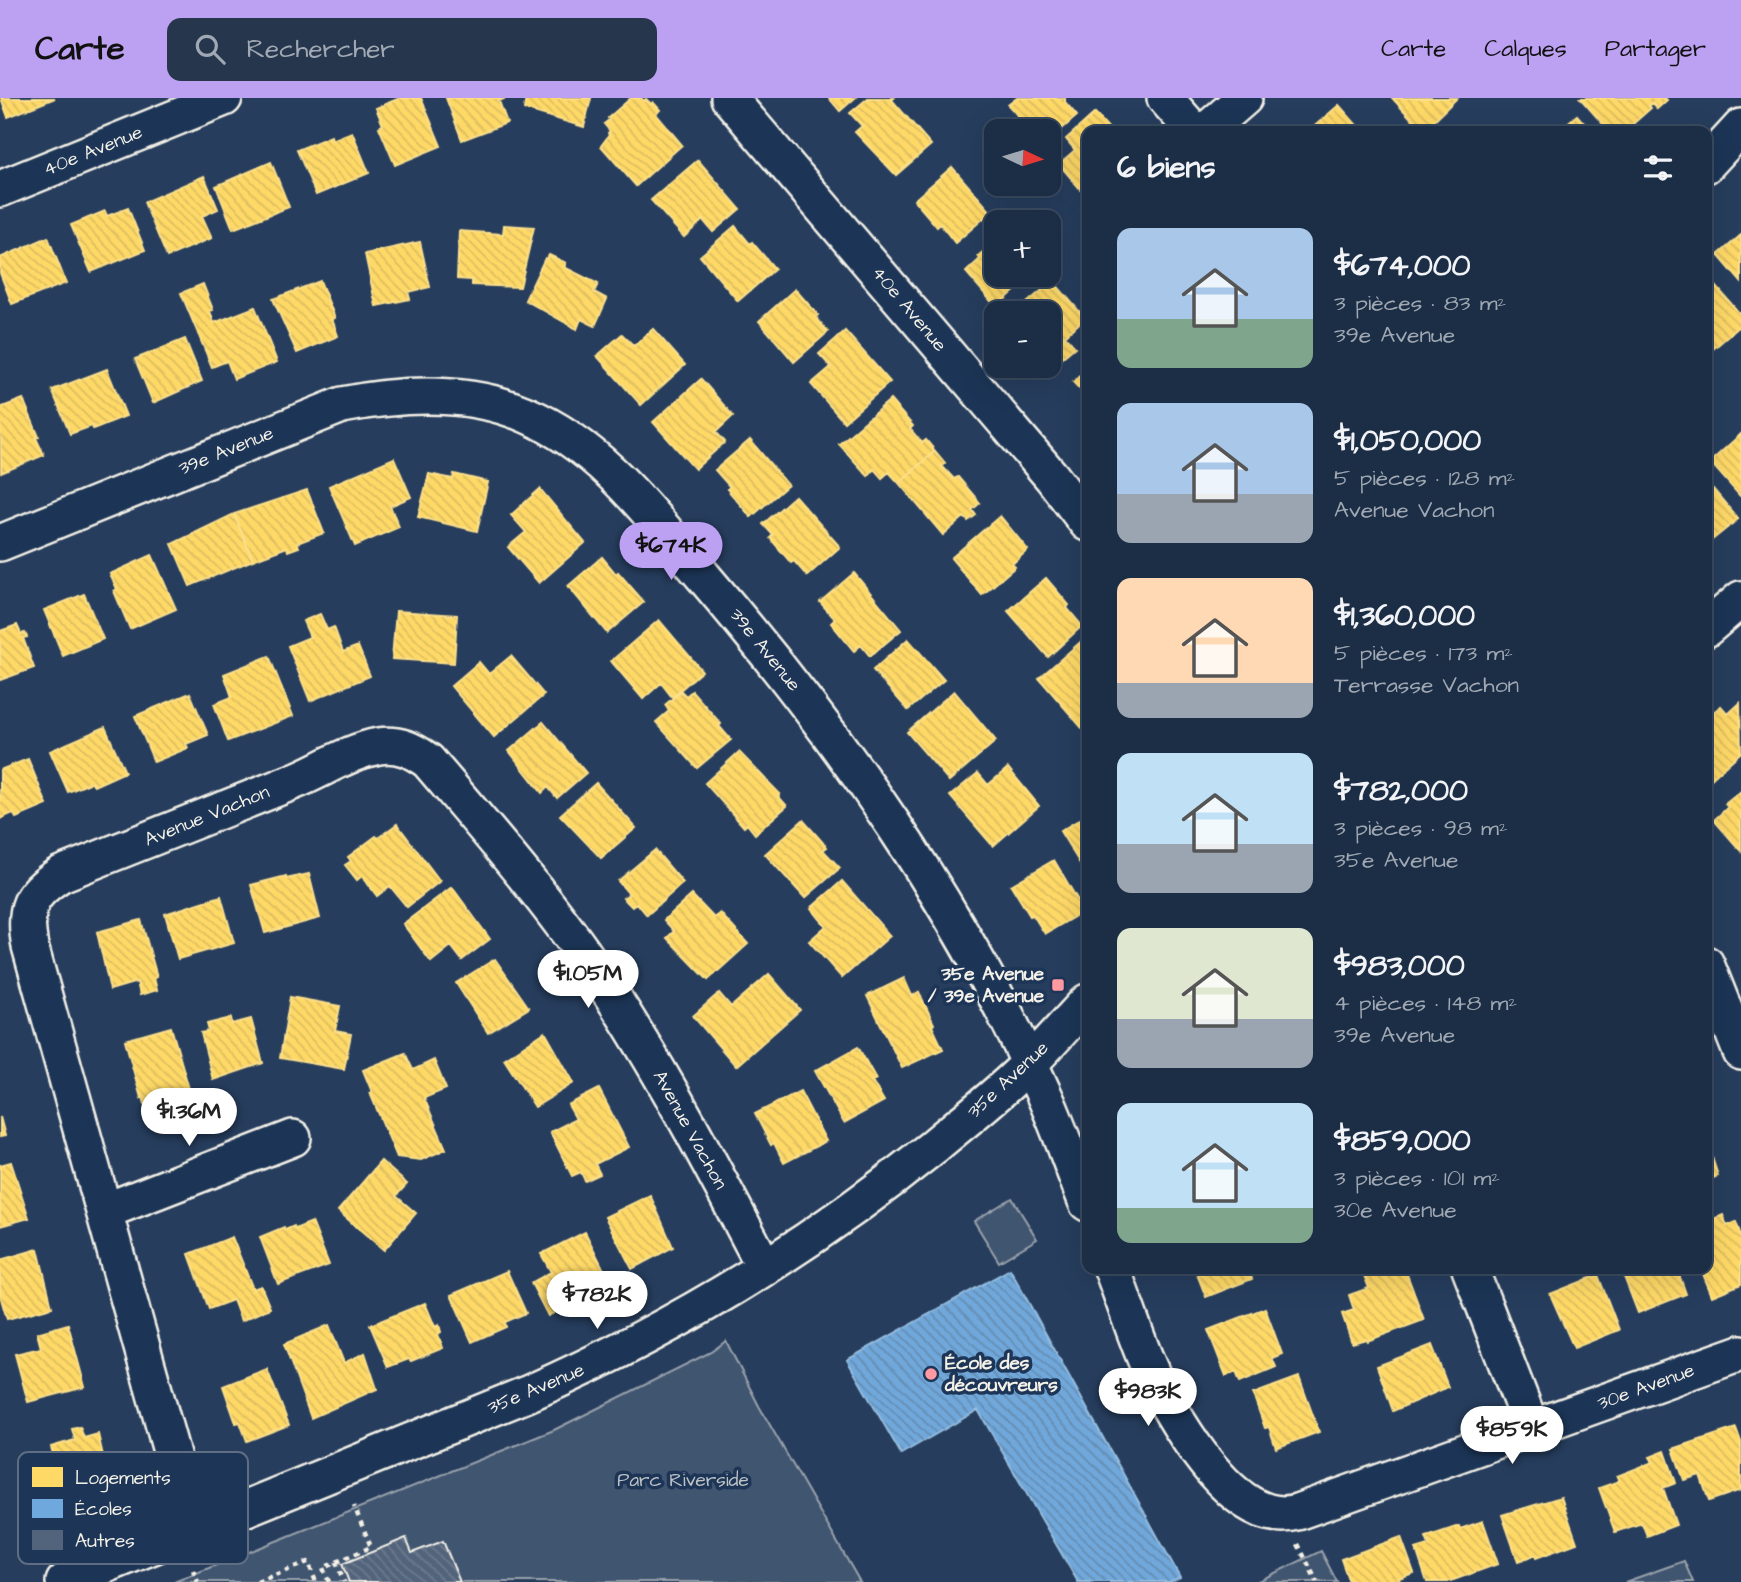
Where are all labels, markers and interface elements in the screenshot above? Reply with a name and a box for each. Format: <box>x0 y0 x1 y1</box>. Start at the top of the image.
search box <box>167 18 657 81</box>
text: Carte <box>35 26 125 72</box>
icon: search <box>191 30 229 68</box>
text: Rechercher <box>247 31 395 67</box>
text: Carte <box>1381 32 1446 66</box>
text: Calques <box>1484 32 1567 66</box>
text: Partager <box>1605 32 1706 66</box>
street label: 40e Avenue <box>39 119 147 183</box>
north arrow <box>984 119 1060 196</box>
map controls <box>984 119 1061 378</box>
text: 6 biens <box>1117 147 1216 189</box>
icon: filters <box>1639 149 1677 187</box>
button: + <box>984 210 1061 287</box>
text: $674,000 <box>1334 245 1471 287</box>
icon: home <box>1173 256 1257 340</box>
street label: 40e Avenue <box>865 260 953 358</box>
text: 3 pièces · 83 m² <box>1334 287 1506 319</box>
button: − <box>984 301 1061 378</box>
text: 39e Avenue <box>1334 319 1455 351</box>
street label: 39e Avenue <box>175 420 277 482</box>
text: $1,050,000 <box>1334 420 1481 462</box>
icon: home <box>1173 431 1257 515</box>
text: 5 pièces · 128 m² <box>1334 462 1515 494</box>
text: Avenue Vachon <box>1334 494 1494 526</box>
pin: $674K <box>622 522 720 582</box>
text: $674K <box>636 529 706 561</box>
text: $1,360,000 <box>1334 595 1475 637</box>
street label: 39e Avenue <box>723 603 807 697</box>
icon: home <box>1173 606 1257 690</box>
text: 5 pièces · 173 m² <box>1334 637 1513 669</box>
text: Terrasse Vachon <box>1334 669 1519 701</box>
text: $782,000 <box>1334 770 1468 812</box>
street label: Avenue Vachon <box>140 779 274 853</box>
icon: home <box>1173 781 1257 865</box>
text: 3 pièces · 98 m² <box>1334 812 1508 844</box>
text: 35e Avenue <box>1334 844 1458 876</box>
text: $983,000 <box>1334 945 1465 987</box>
pin: $1.05M <box>531 950 645 1010</box>
icon: home <box>1173 956 1257 1040</box>
text: $1.05M <box>554 957 622 989</box>
place label: 35e Avenue / 39e Avenue <box>928 961 1045 1010</box>
marker: 35e Avenue / 39e Avenue <box>1050 977 1066 993</box>
text: 4 pièces · 148 m² <box>1334 987 1517 1019</box>
text: 39e Avenue <box>1334 1019 1455 1051</box>
street label: 35e Avenue <box>961 1035 1055 1125</box>
street label: Avenue Vachon <box>646 1065 734 1195</box>
pin: $1.36M <box>132 1088 246 1148</box>
text: $1.36M <box>157 1095 221 1127</box>
text: $859,000 <box>1334 1120 1471 1162</box>
icon: home <box>1173 1131 1257 1215</box>
text: 3 pièces · 101 m² <box>1334 1162 1500 1194</box>
text: 30e Avenue <box>1334 1194 1457 1226</box>
pin: $782K <box>548 1272 646 1331</box>
text: $782K <box>563 1278 631 1310</box>
place label: École des découvreurs <box>944 1350 1058 1399</box>
street label: 35e Avenue <box>483 1356 589 1422</box>
street label: 30e Avenue <box>1594 1357 1698 1417</box>
marker: École des découvreurs <box>923 1366 939 1382</box>
pin: $983K <box>1099 1368 1197 1428</box>
text: $983K <box>1115 1375 1181 1407</box>
pin: $859K <box>1463 1406 1561 1466</box>
text: $859K <box>1476 1413 1548 1445</box>
legend <box>18 1452 248 1564</box>
text: Logements <box>75 1465 171 1493</box>
park label: Parc Riverside <box>617 1467 749 1494</box>
text: Écoles <box>75 1496 132 1523</box>
text: Autres <box>75 1528 135 1555</box>

